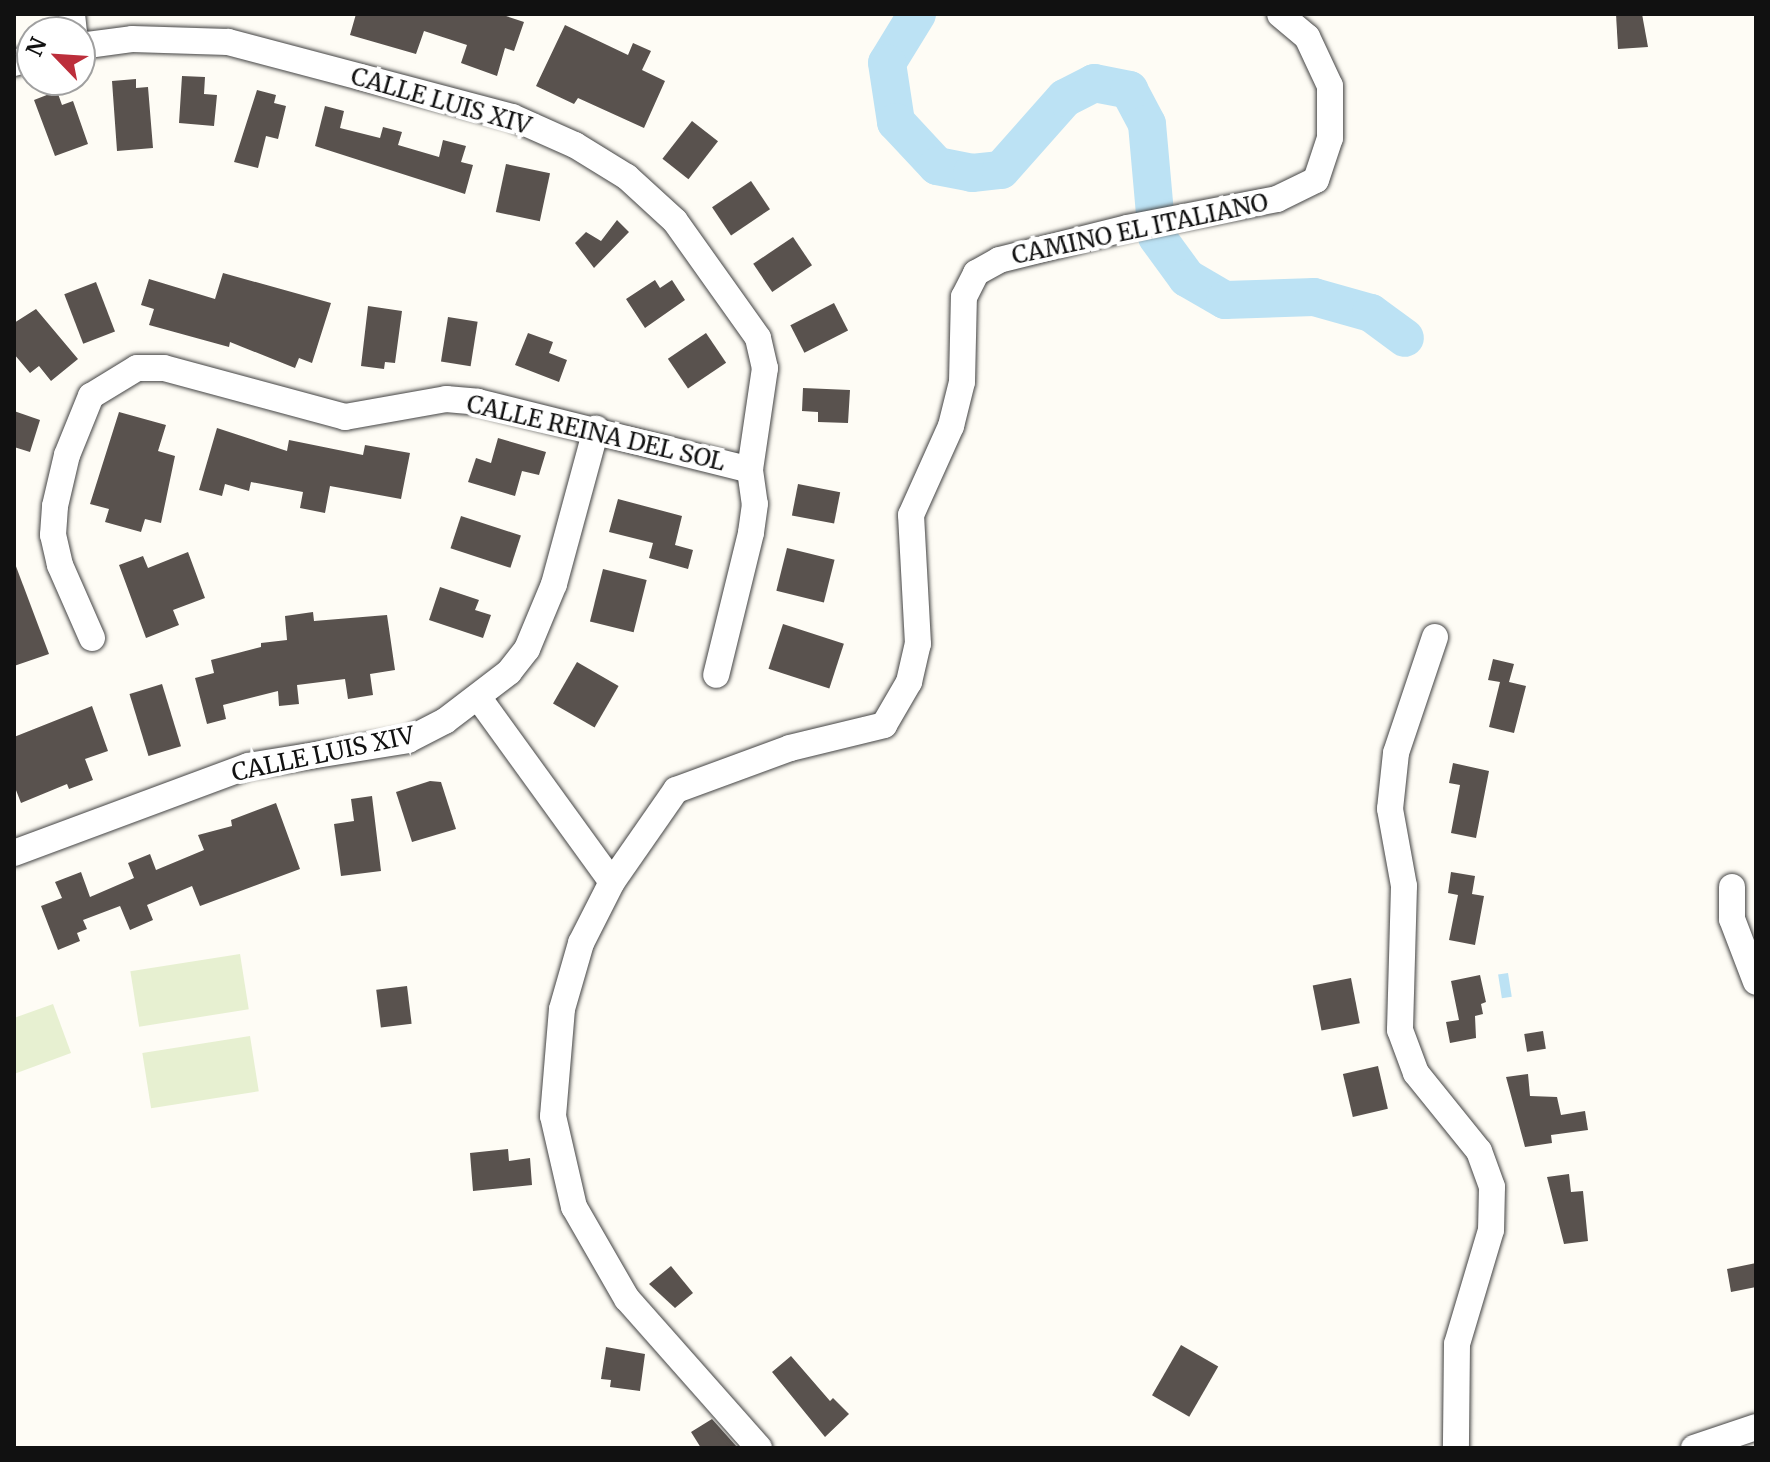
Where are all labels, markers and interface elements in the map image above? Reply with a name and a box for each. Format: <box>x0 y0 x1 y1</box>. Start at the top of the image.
north arrow <box>16 16 96 96</box>
text: N <box>20 33 52 61</box>
street label: CALLE LUIS XIV <box>348 62 534 140</box>
street label: CAMINO EL ITALIANO <box>1009 188 1271 270</box>
street label: CALLE REINA DEL SOL <box>464 389 728 477</box>
street label: CALLE LUIS XIV <box>229 721 417 787</box>

